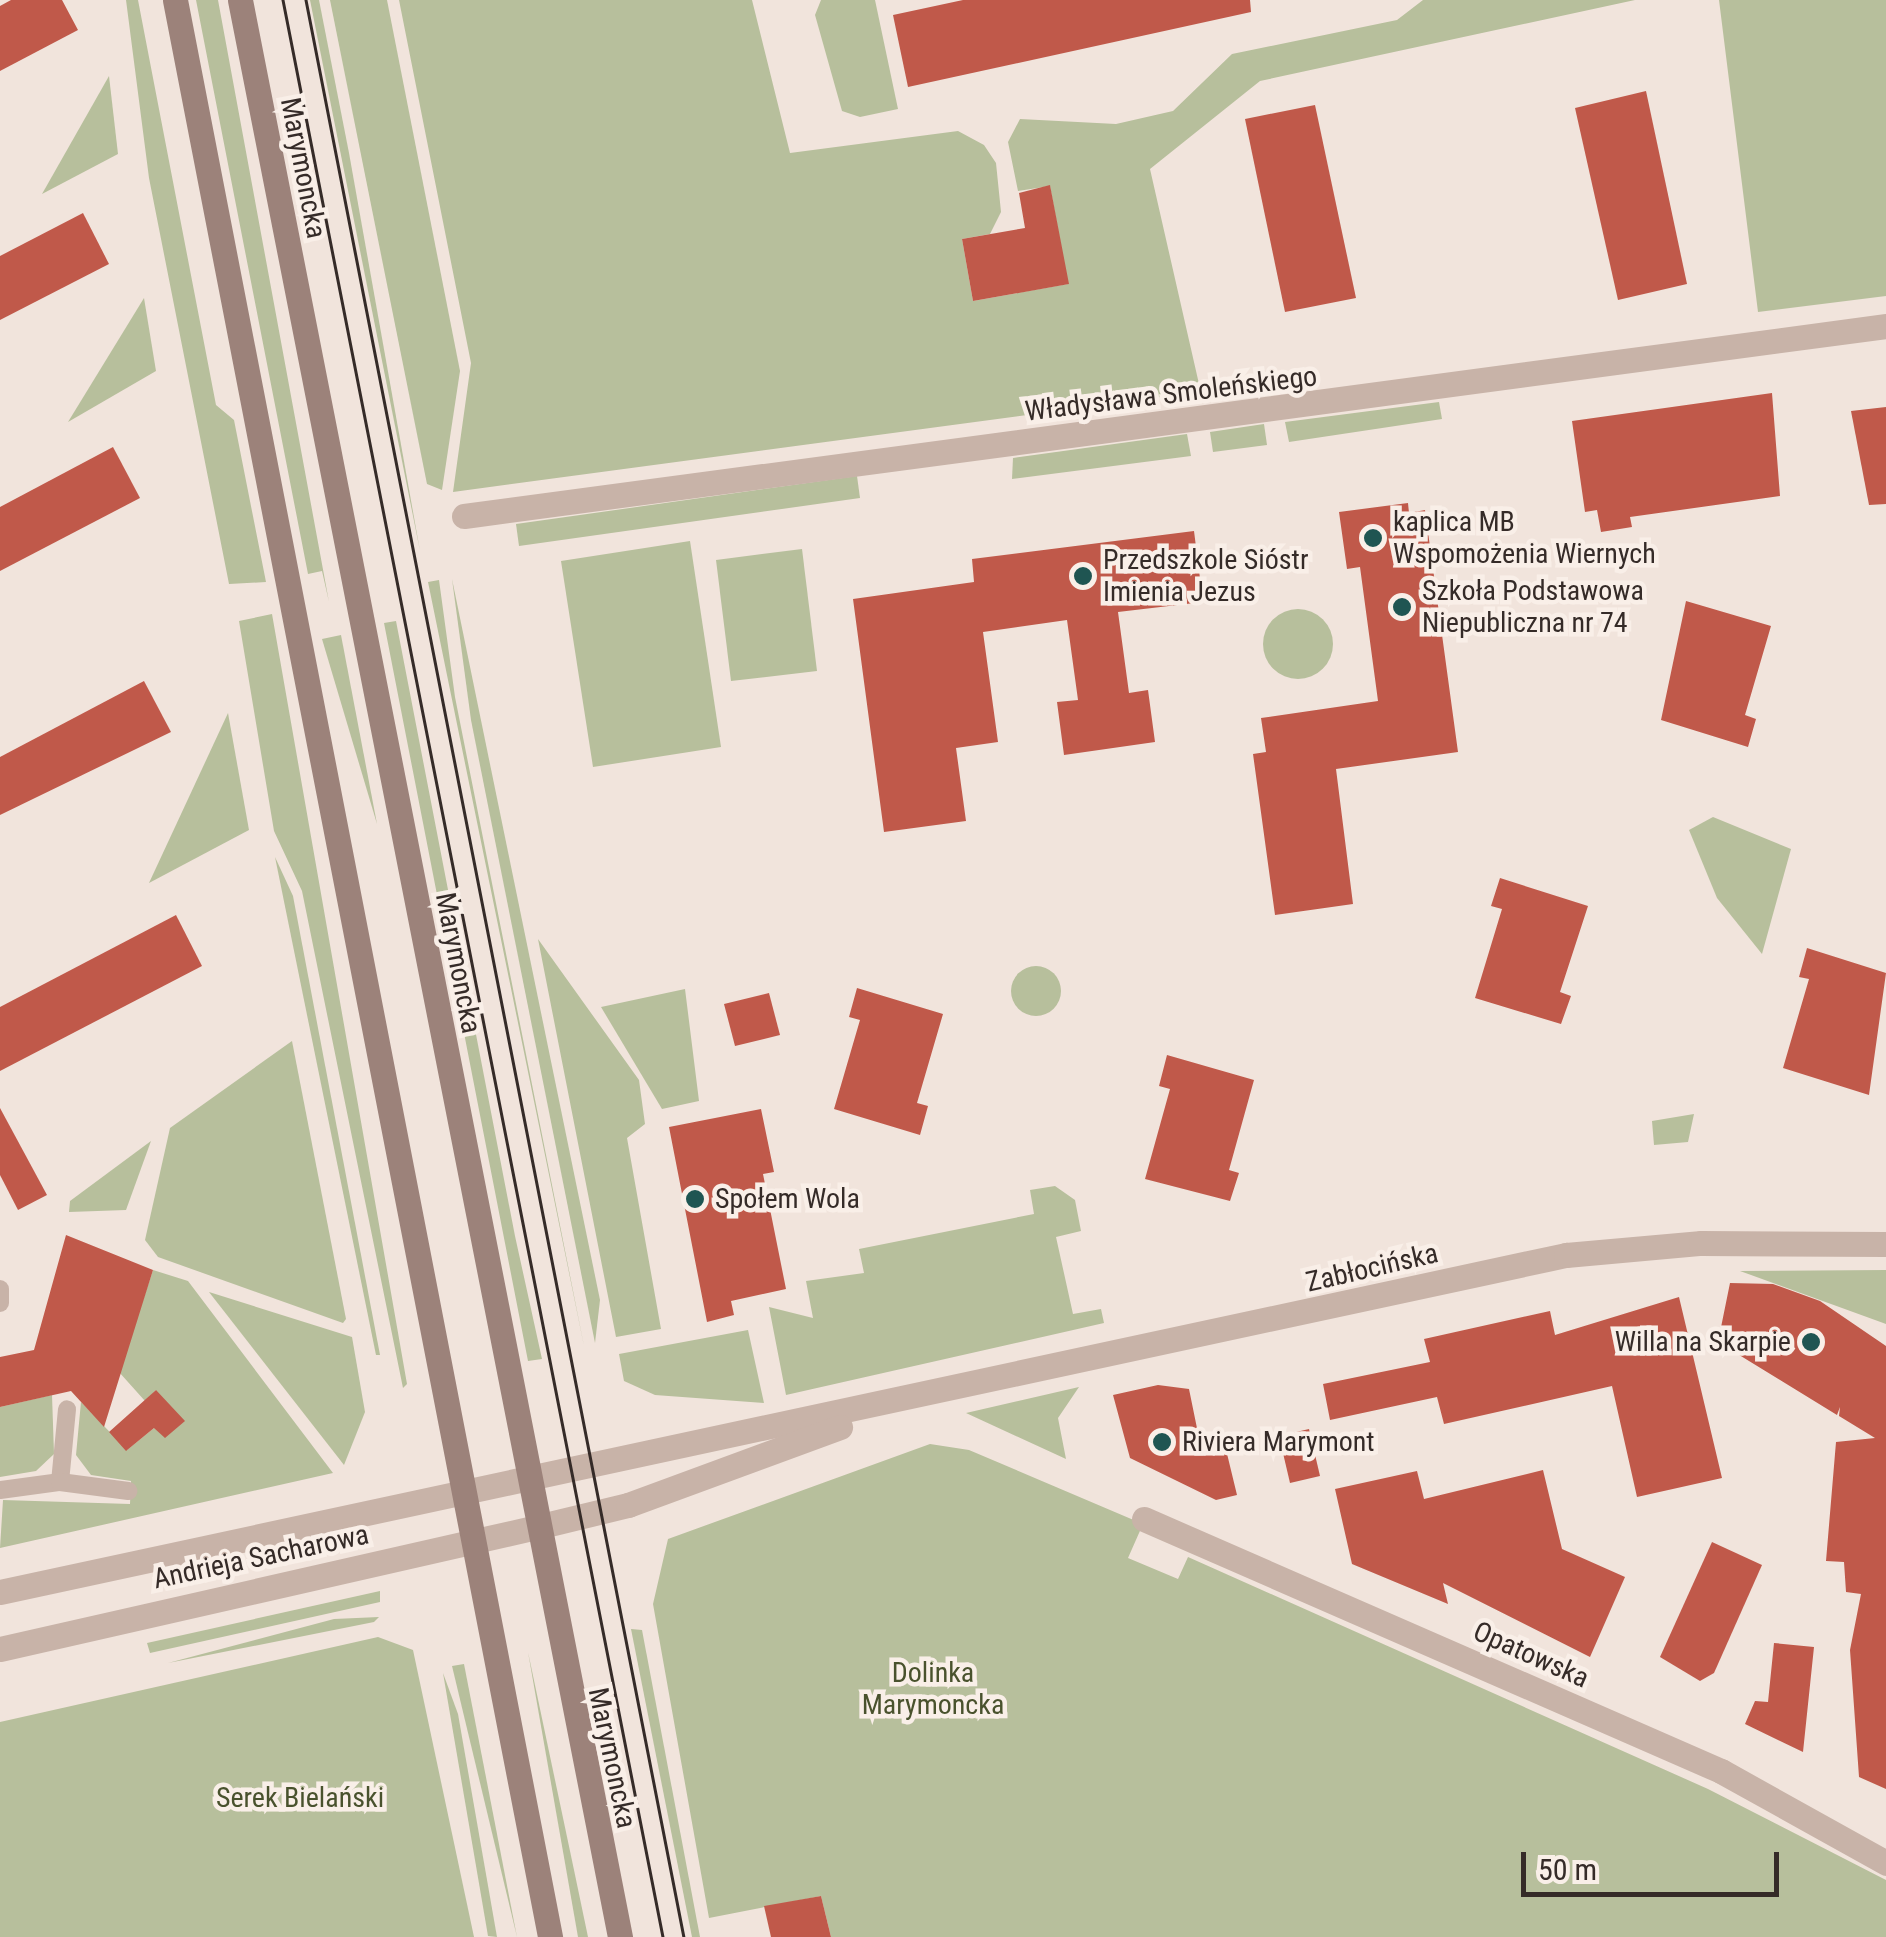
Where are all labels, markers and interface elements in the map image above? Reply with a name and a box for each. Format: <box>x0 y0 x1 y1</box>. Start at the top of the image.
street label: Marymoncka <box>273 95 333 241</box>
street label: Władysława Smoleńskiego <box>1023 359 1319 429</box>
place label: kaplica MB Wspomożenia Wiernych <box>1393 505 1656 571</box>
marker: kaplica MB Wspomożenia Wiernych <box>1362 527 1384 549</box>
place label: Przedszkole Sióstr Imienia Jezus <box>1103 543 1308 609</box>
marker: Przedszkole Sióstr Imienia Jezus <box>1072 565 1094 587</box>
place label: Szkoła Podstawowa Niepubliczna nr 74 <box>1422 574 1644 640</box>
marker: Szkoła Podstawowa Niepubliczna nr 74 <box>1391 596 1413 618</box>
street label: Marymoncka <box>428 890 488 1036</box>
place label: Społem Wola <box>715 1182 860 1216</box>
marker: Społem Wola <box>684 1188 706 1210</box>
street label: Zabłocińska <box>1303 1236 1441 1300</box>
place label: Willa na Skarpie <box>1615 1325 1791 1359</box>
marker: Willa na Skarpie <box>1800 1331 1822 1353</box>
place label: Riviera Marymont <box>1182 1425 1375 1459</box>
marker: Riviera Marymont <box>1151 1431 1173 1453</box>
street label: Andrieja Sacharowa <box>150 1518 372 1596</box>
street label: Opatowska <box>1468 1615 1594 1695</box>
park label: Dolinka Marymoncka <box>862 1656 1004 1722</box>
street label: Marymoncka <box>581 1685 643 1831</box>
park label: Serek Bielański <box>216 1781 384 1815</box>
scale bar <box>1526 1832 1784 1894</box>
text: 50 m <box>1538 1852 1597 1887</box>

